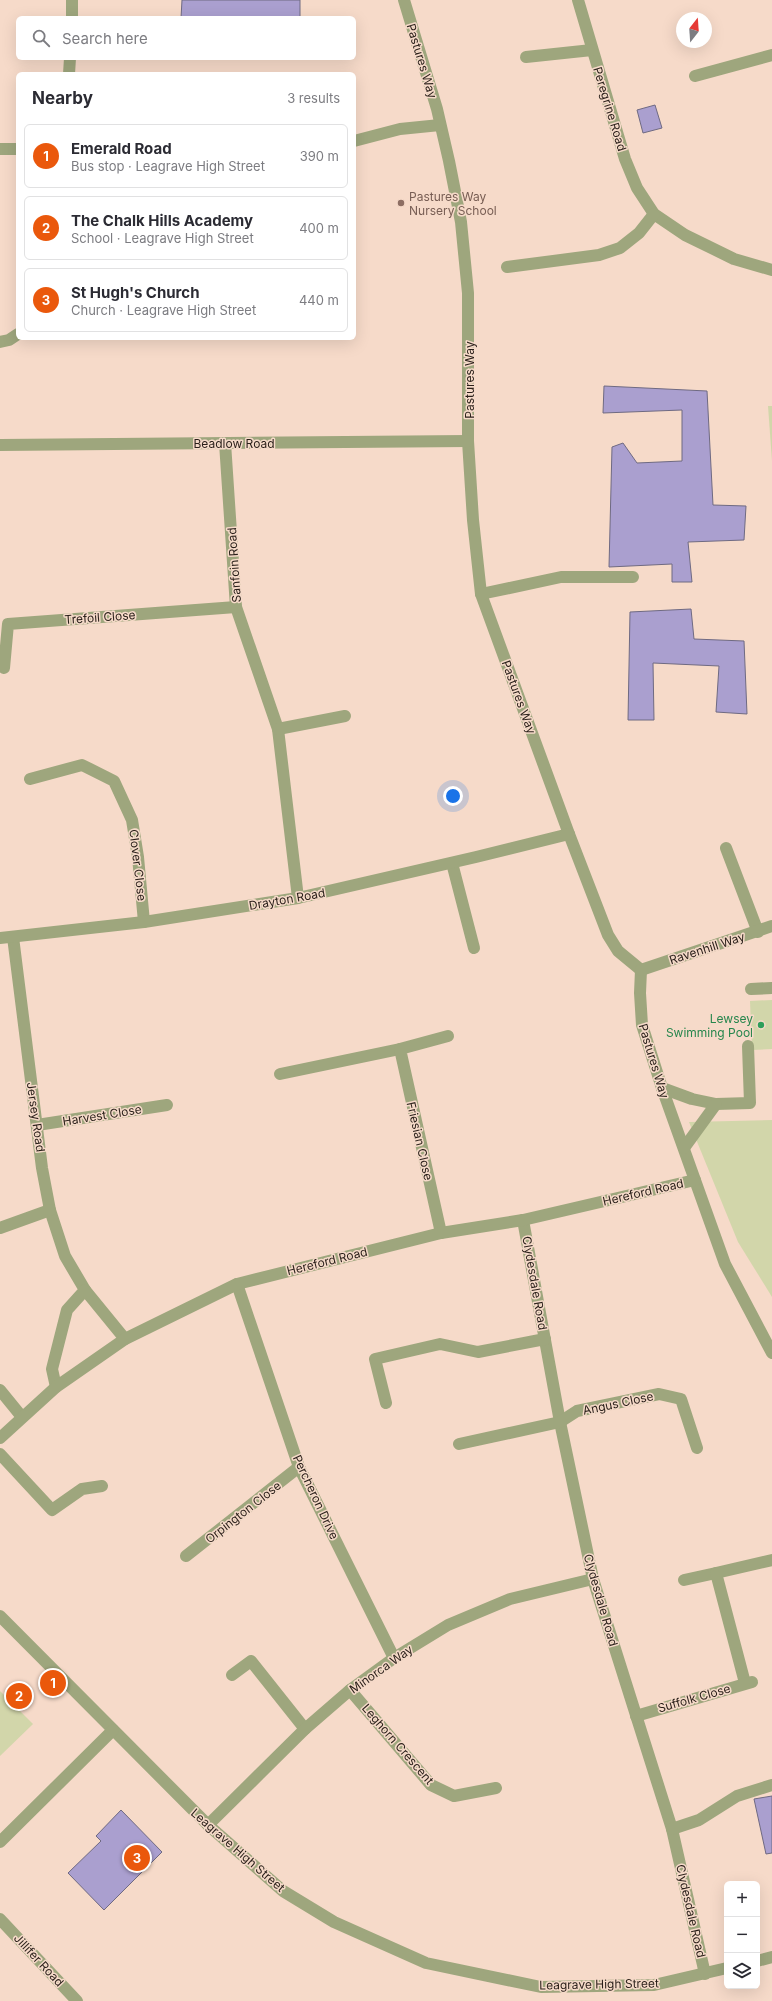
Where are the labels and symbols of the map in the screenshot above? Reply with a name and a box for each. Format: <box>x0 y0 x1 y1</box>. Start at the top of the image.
north arrow <box>676 12 712 48</box>
street label: Pastures Way <box>404 22 441 100</box>
street label: Peregrine Road <box>590 65 630 153</box>
place label: Pastures Way Nursery School <box>409 189 497 218</box>
marker: Pastures Way Nursery School <box>396 198 406 208</box>
street label: Pastures Way <box>462 341 477 419</box>
street label: Beadlow Road <box>193 436 275 451</box>
street label: Sanfoin Road <box>224 527 244 603</box>
street label: Trefoil Close <box>64 607 136 627</box>
street label: Pastures Way <box>499 658 539 736</box>
your location <box>443 786 463 806</box>
street label: Clover Close <box>126 828 150 902</box>
street label: Drayton Road <box>248 885 326 913</box>
street label: Ravenhill Way <box>667 929 747 967</box>
place label: Lewsey Swimming Pool <box>666 1011 753 1040</box>
marker: Lewsey Swimming Pool <box>756 1020 766 1030</box>
street label: Pastures Way <box>636 1022 673 1100</box>
street label: Jersey Road <box>24 1081 48 1153</box>
street label: Friesian Close <box>404 1100 436 1182</box>
street label: Harvest Close <box>61 1101 143 1129</box>
street label: Hereford Road <box>601 1175 685 1209</box>
street label: Clydesdale Road <box>519 1235 551 1331</box>
street label: Hereford Road <box>285 1244 369 1278</box>
street label: Angus Close <box>581 1388 655 1418</box>
street label: Percheron Drive <box>290 1452 342 1542</box>
street label: Orpington Close <box>202 1478 284 1546</box>
street label: Clydesdale Road <box>581 1552 621 1648</box>
street label: Minorca Way <box>346 1642 416 1696</box>
pin: 1 <box>40 1668 66 1698</box>
street label: Suffolk Close <box>656 1680 732 1716</box>
pin: 2 <box>6 1681 32 1711</box>
street label: Leghorn Crescent <box>359 1701 437 1787</box>
street label: Leagrave High Street <box>188 1805 288 1895</box>
pin: 3 <box>124 1843 150 1873</box>
street label: Clydesdale Road <box>673 1863 709 1959</box>
street label: Jillifer Road <box>11 1931 67 1989</box>
street label: Leagrave High Street <box>539 1975 659 1993</box>

